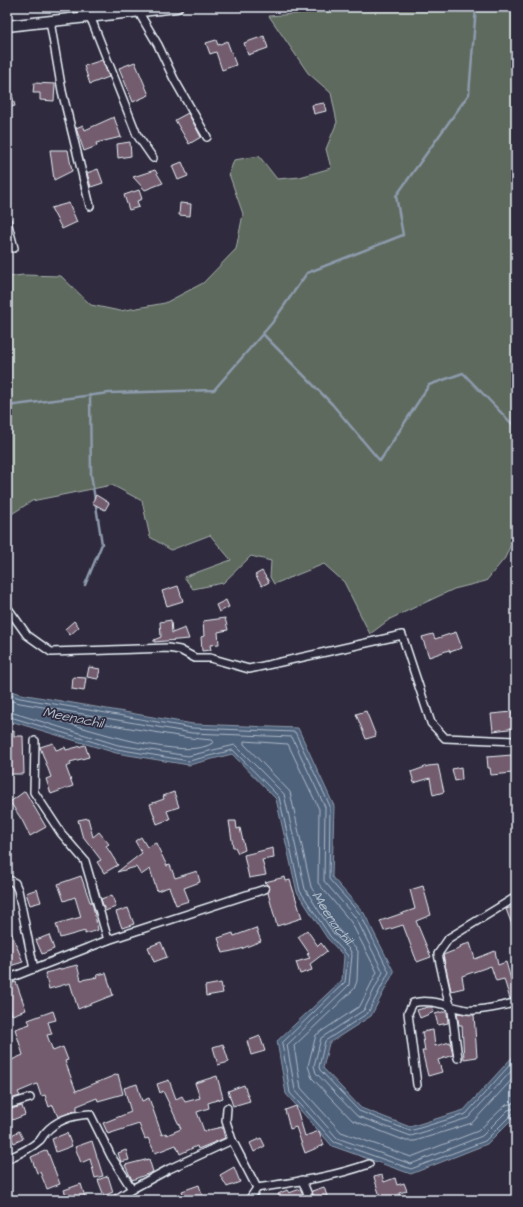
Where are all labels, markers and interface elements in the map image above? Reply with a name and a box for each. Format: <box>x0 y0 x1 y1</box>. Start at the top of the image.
water label: Meenachil <box>41 702 107 734</box>
water label: Meenachil <box>306 887 359 950</box>

